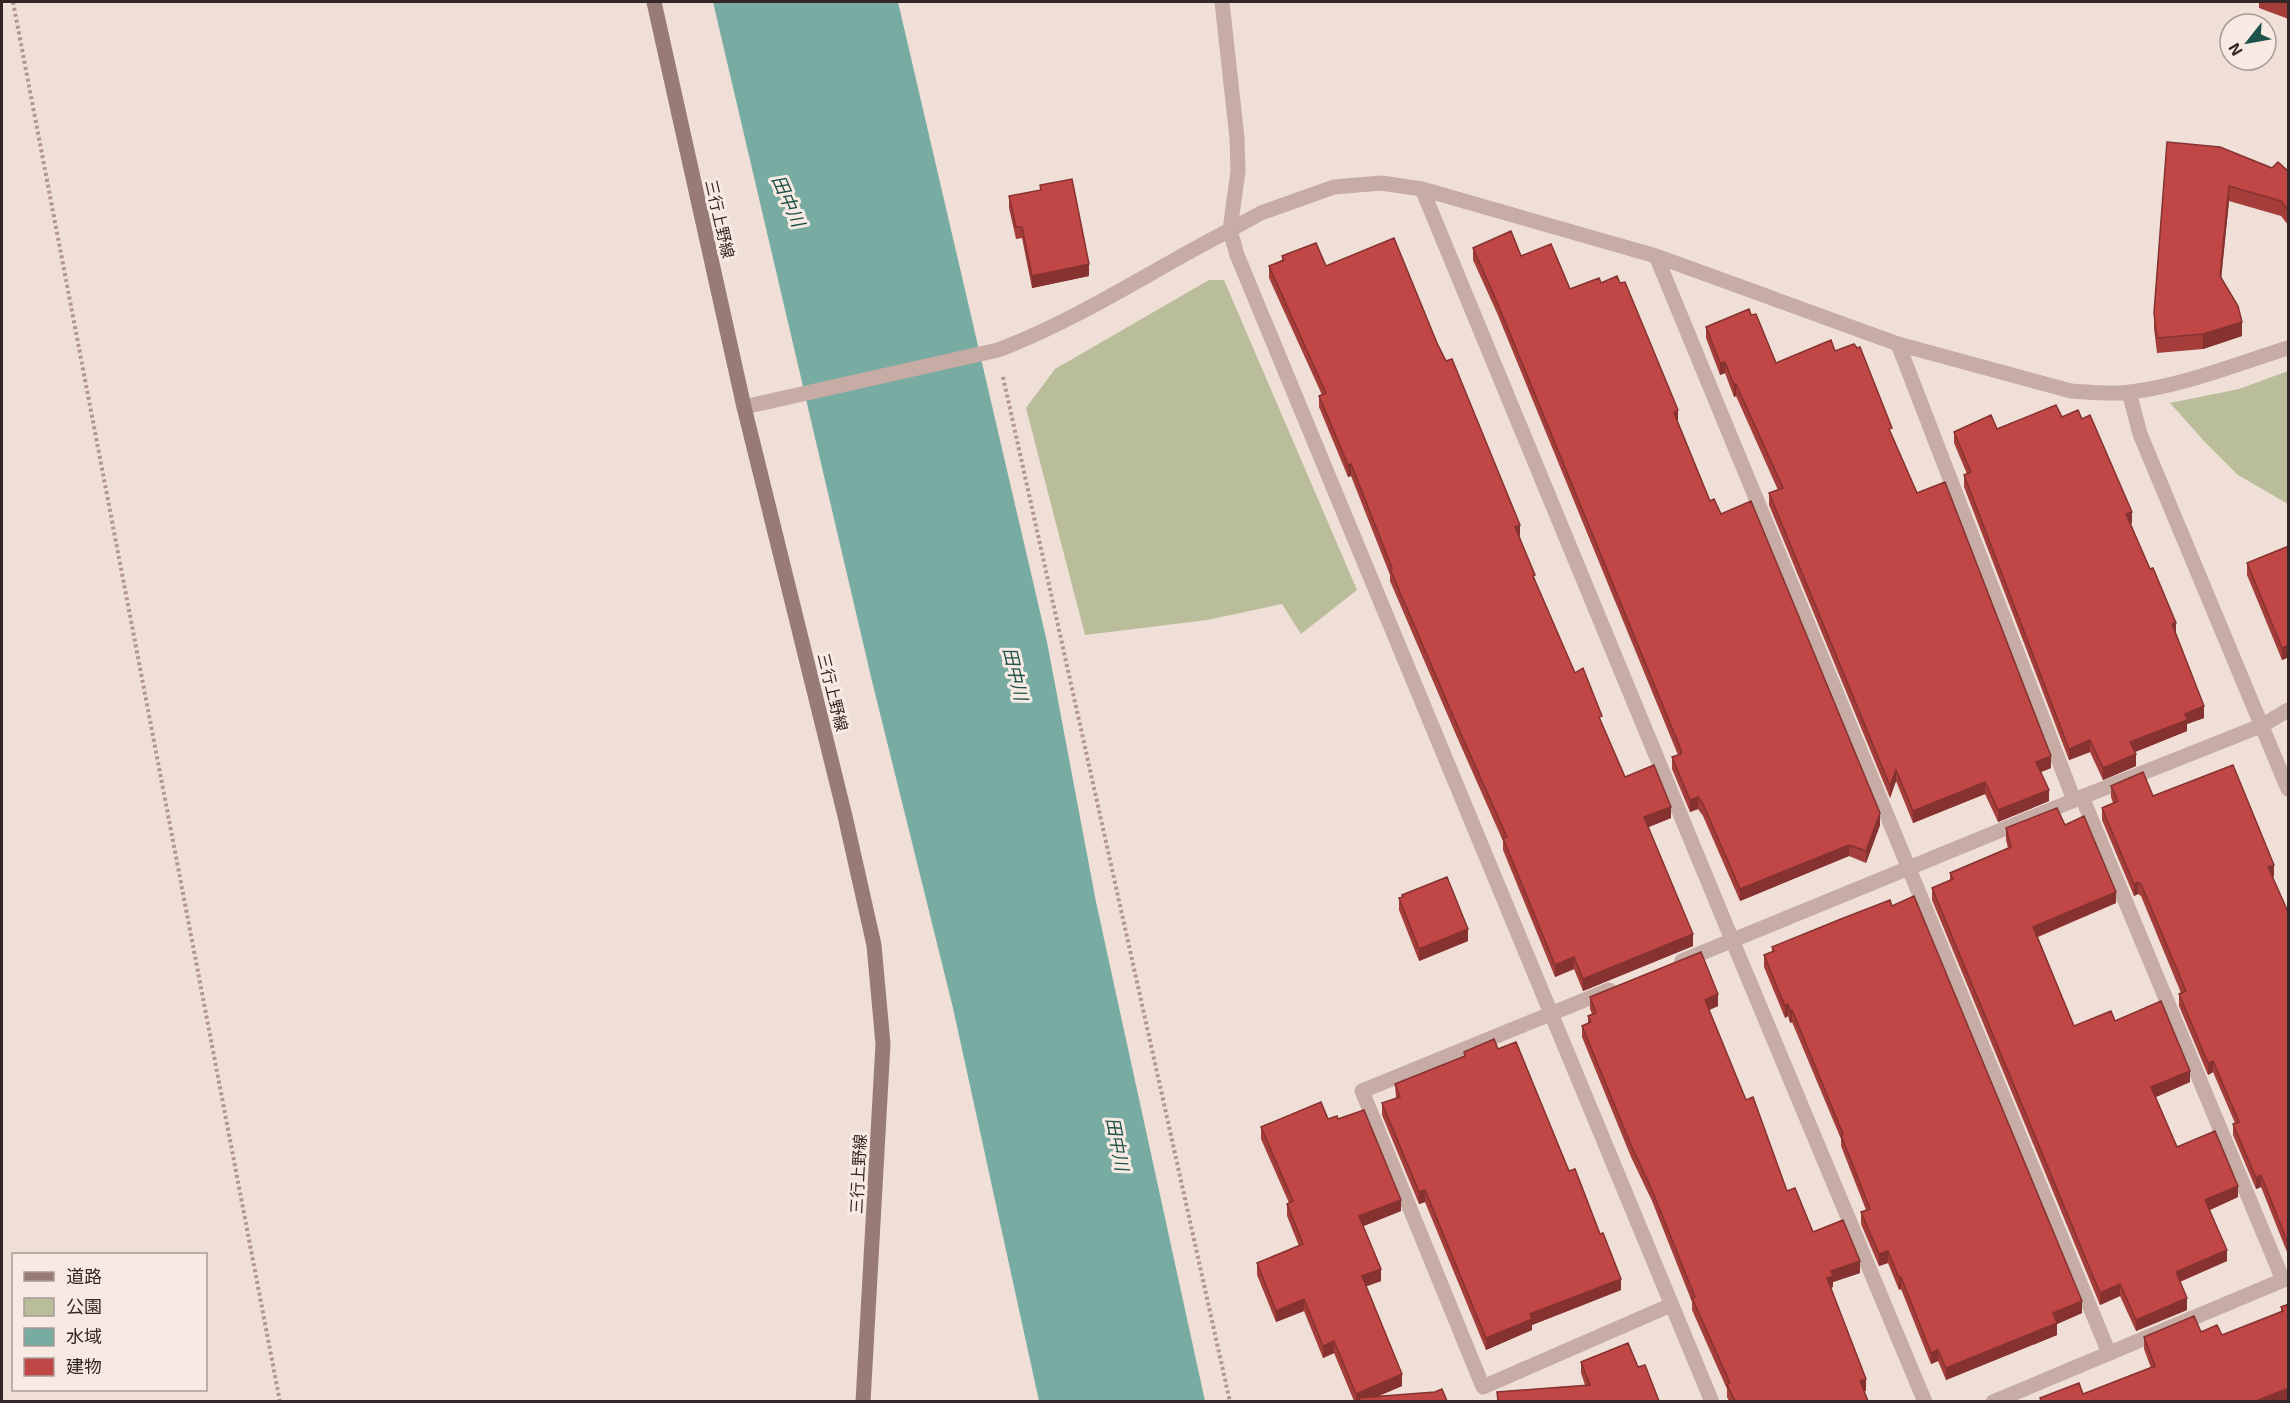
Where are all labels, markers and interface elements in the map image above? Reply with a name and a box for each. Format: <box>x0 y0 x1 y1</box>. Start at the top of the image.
north arrow <box>2218 12 2278 72</box>
text: N <box>2224 40 2246 60</box>
water label: 田中川 <box>768 171 811 232</box>
street label: 三行上野線 <box>702 178 739 260</box>
water label: 田中川 <box>999 645 1033 705</box>
street label: 三行上野線 <box>815 651 852 733</box>
water label: 田中川 <box>1102 1115 1134 1174</box>
street label: 三行上野線 <box>846 1134 869 1214</box>
legend <box>12 1253 207 1391</box>
text: 道路 <box>66 1265 102 1287</box>
text: 公園 <box>66 1295 102 1317</box>
text: 水域 <box>66 1325 102 1347</box>
text: 建物 <box>66 1355 102 1377</box>

